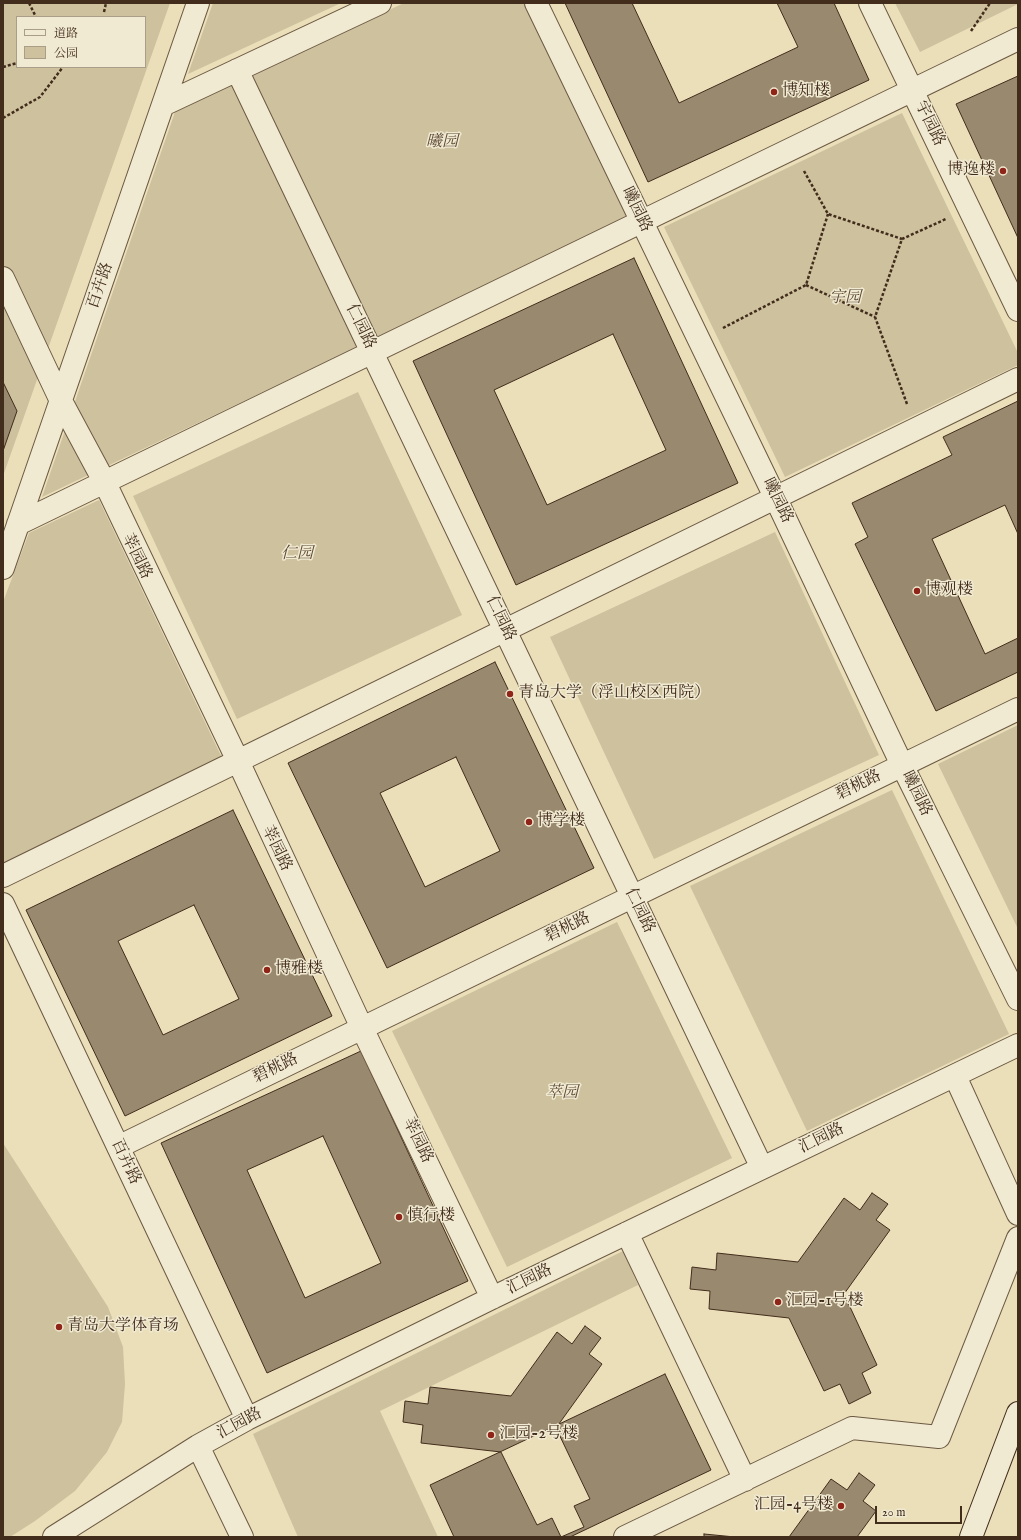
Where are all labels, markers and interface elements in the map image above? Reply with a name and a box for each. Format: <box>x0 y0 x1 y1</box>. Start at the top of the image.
legend <box>16 16 146 68</box>
text: 道路 <box>54 26 78 41</box>
text: 公园 <box>54 46 78 61</box>
place label: 博知楼 <box>782 82 830 102</box>
marker: 博知楼 <box>769 87 779 97</box>
street label: 宇园路 <box>910 98 948 150</box>
park label: 曦园 <box>426 133 458 153</box>
place label: 博逸楼 <box>947 161 995 181</box>
marker: 博逸楼 <box>998 166 1008 176</box>
street label: 曦园路 <box>617 184 655 236</box>
street label: 百卉路 <box>84 260 118 312</box>
park label: 宇园 <box>829 289 861 309</box>
street label: 仁园路 <box>341 301 379 353</box>
street label: 曦园路 <box>758 475 796 527</box>
street label: 莘园路 <box>117 531 155 583</box>
park label: 仁园 <box>281 545 313 565</box>
place label: 博观楼 <box>925 581 973 601</box>
marker: 博观楼 <box>912 586 922 596</box>
street label: 仁园路 <box>481 593 519 645</box>
place label: 青岛大学（浮山校区西院） <box>518 684 710 704</box>
marker: 青岛大学（浮山校区西院） <box>505 689 515 699</box>
street label: 碧桃路 <box>833 767 885 805</box>
street label: 曦园路 <box>897 768 935 820</box>
place label: 博学楼 <box>537 812 585 832</box>
marker: 博学楼 <box>524 817 534 827</box>
street label: 莘园路 <box>257 823 295 875</box>
street label: 仁园路 <box>620 885 658 937</box>
street label: 碧桃路 <box>542 909 594 947</box>
place label: 博雅楼 <box>275 960 323 980</box>
marker: 博雅楼 <box>262 965 272 975</box>
street label: 碧桃路 <box>250 1050 302 1088</box>
park label: 萃园 <box>546 1084 578 1104</box>
street label: 莘园路 <box>398 1115 436 1167</box>
street label: 汇园路 <box>796 1120 848 1158</box>
street label: 百卉路 <box>106 1136 144 1188</box>
place label: 慎行楼 <box>407 1207 455 1227</box>
marker: 慎行楼 <box>394 1212 404 1222</box>
street label: 汇园路 <box>504 1261 556 1299</box>
place label: 汇园-1号楼 <box>786 1292 863 1312</box>
marker: 汇园-1号楼 <box>773 1297 783 1307</box>
place label: 青岛大学体育场 <box>67 1317 179 1337</box>
marker: 青岛大学体育场 <box>54 1322 64 1332</box>
street label: 汇园路 <box>214 1404 266 1444</box>
place label: 汇园-2号楼 <box>499 1425 578 1445</box>
marker: 汇园-2号楼 <box>486 1430 496 1440</box>
place label: 汇园-4号楼 <box>754 1496 833 1516</box>
scale bar <box>877 1498 964 1524</box>
marker: 汇园-4号楼 <box>836 1501 846 1511</box>
text: 20 m <box>882 1505 905 1520</box>

